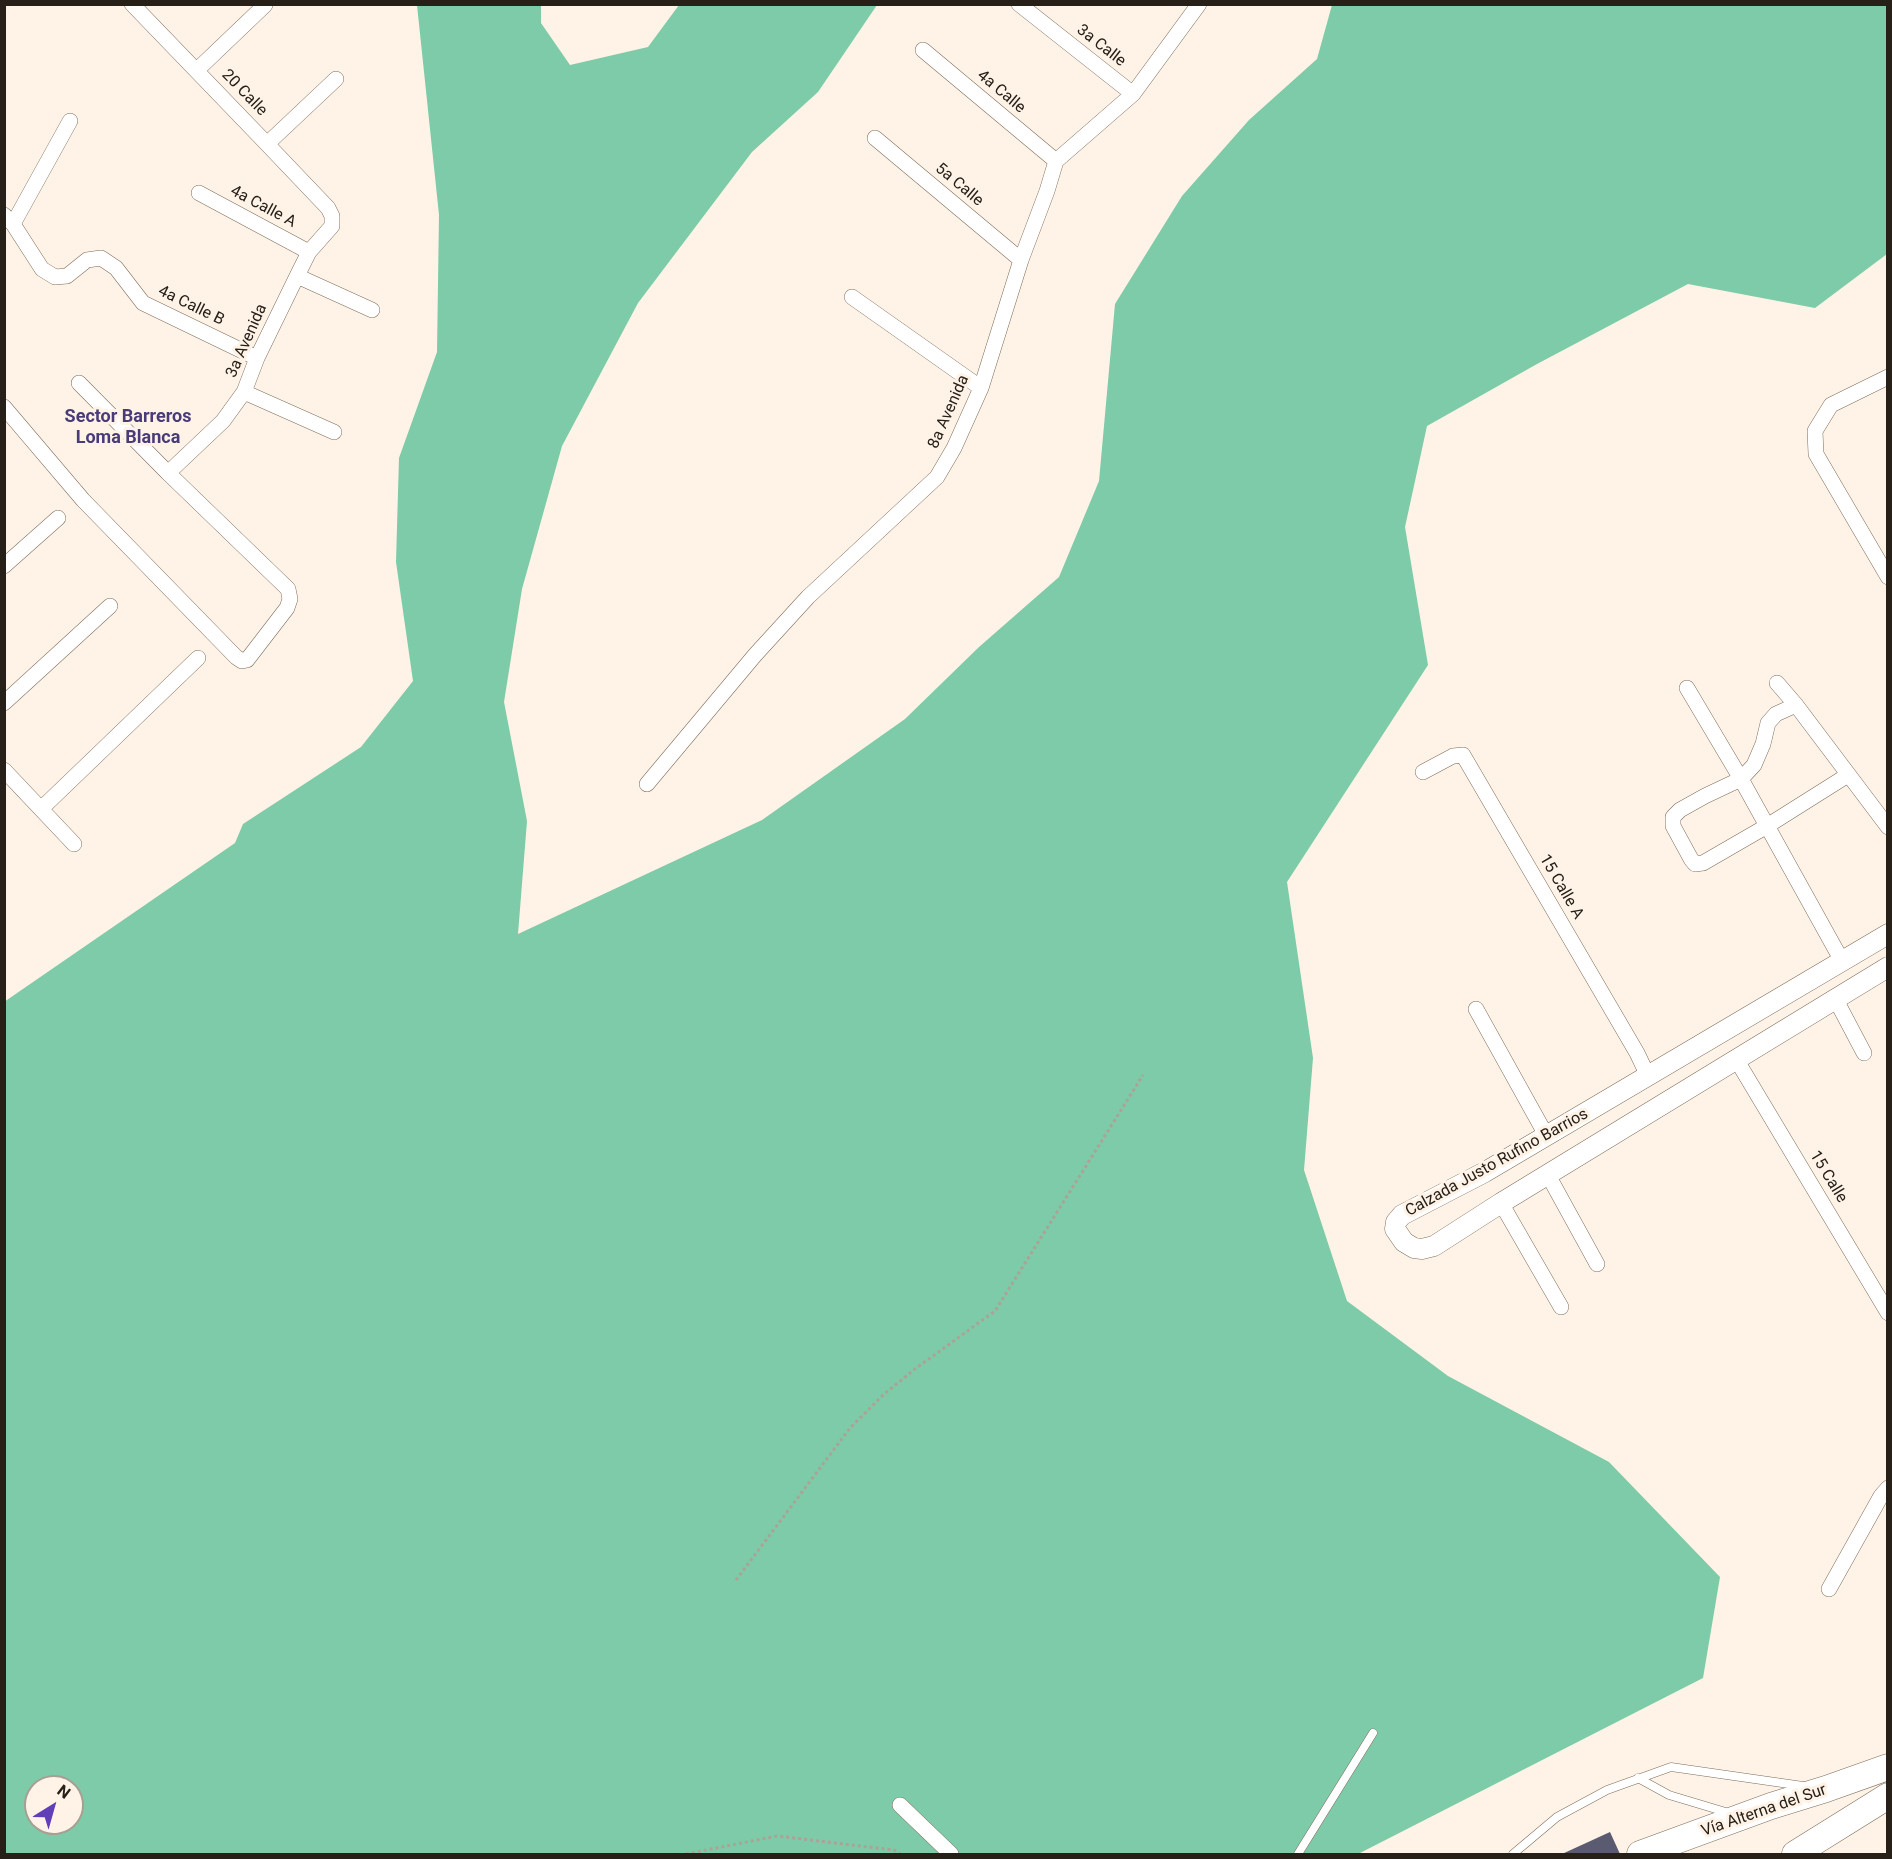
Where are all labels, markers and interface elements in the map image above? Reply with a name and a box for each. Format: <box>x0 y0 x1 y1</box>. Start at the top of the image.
street label: 3a Calle <box>1073 21 1129 71</box>
street label: 20 Calle <box>217 66 271 120</box>
street label: 4a Calle <box>973 66 1029 118</box>
street label: 5a Calle <box>931 159 987 211</box>
street label: 4a Calle A <box>227 182 299 232</box>
street label: 4a Calle B <box>155 282 227 330</box>
street label: 3a Avenida <box>222 301 272 381</box>
street label: 8a Avenida <box>924 372 974 452</box>
district label: Sector Barreros Loma Blanca <box>65 406 191 448</box>
street label: 15 Calle A <box>1535 851 1587 923</box>
street label: Calzada Justo Rufino Barrios <box>1402 1105 1592 1221</box>
street label: 15 Calle <box>1805 1147 1851 1207</box>
north arrow <box>24 1775 84 1835</box>
text: N <box>54 1781 74 1803</box>
street label: Vía Alterna del Sur <box>1699 1781 1829 1841</box>

